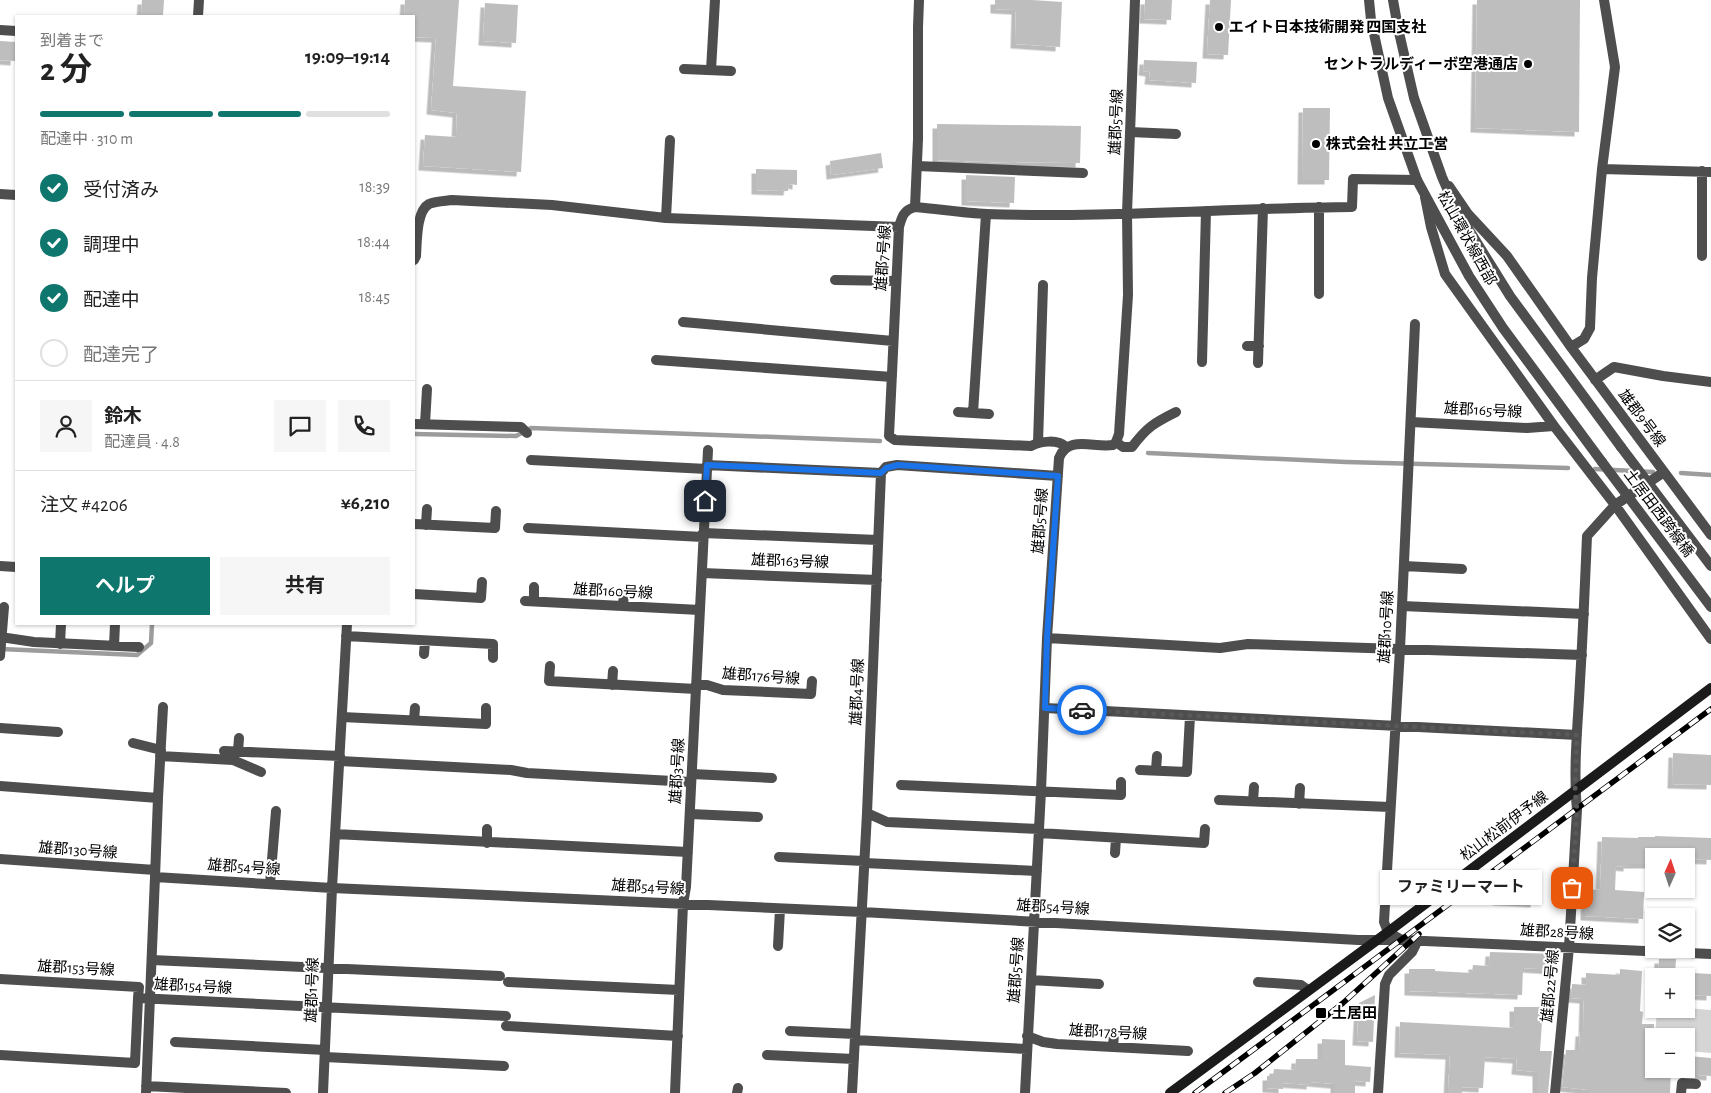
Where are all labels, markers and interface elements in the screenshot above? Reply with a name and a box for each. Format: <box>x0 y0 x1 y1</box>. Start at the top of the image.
place label: エイト日本技術開発 四国支社 <box>1229 18 1426 35</box>
marker: エイト日本技術開発 四国支社 <box>1213 21 1225 33</box>
text: 到着まで <box>40 33 104 49</box>
text: 19:09–19:14 <box>305 48 390 67</box>
text: 2 分 <box>40 54 92 86</box>
place label: セントラルディーボ空港通店 <box>1324 56 1518 72</box>
marker: セントラルディーボ空港通店 <box>1522 58 1534 70</box>
street label: 雄郡5号線 <box>1107 89 1125 155</box>
text: 配達中 · 310 m <box>40 131 133 147</box>
place label: 株式会社 共立工営 <box>1326 135 1448 152</box>
marker: 株式会社 共立工営 <box>1310 138 1322 150</box>
icon: check <box>40 174 68 202</box>
text: 18:39 <box>359 179 390 195</box>
text: 受付済み <box>83 181 159 200</box>
street label: 松山環状線西部 <box>1435 188 1500 288</box>
street label: 雄郡7号線 <box>873 224 893 292</box>
icon: check <box>40 229 68 257</box>
text: 18:44 <box>358 234 390 250</box>
text: 調理中 <box>83 236 140 255</box>
icon: check <box>40 284 68 312</box>
text: 18:45 <box>359 289 390 305</box>
text: 配達中 <box>83 291 140 310</box>
text: 配達完了 <box>83 346 159 365</box>
street label: 雄郡9号線 <box>1615 386 1669 450</box>
button: person <box>40 400 92 452</box>
button: chat <box>274 400 326 452</box>
button: phone <box>338 400 390 452</box>
street label: 雄郡165号線 <box>1443 400 1523 420</box>
text: 鈴木 <box>104 407 142 426</box>
text: 配達員 · 4.8 <box>104 434 180 450</box>
street label: 土居田西跨線橋 <box>1621 466 1697 560</box>
pin <box>684 480 726 522</box>
icon: home <box>691 487 719 515</box>
street label: 雄郡5号線 <box>1030 487 1050 555</box>
text: ¥6,210 <box>341 494 390 513</box>
text: 注文 #4206 <box>40 496 128 515</box>
street label: 雄郡163号線 <box>751 552 829 570</box>
button: ヘルプ <box>40 557 210 615</box>
button: 共有 <box>220 557 390 615</box>
street label: 雄郡160号線 <box>573 581 653 601</box>
street label: 雄郡10号線 <box>1376 590 1396 664</box>
street label: 雄郡4号線 <box>848 658 866 726</box>
street label: 雄郡176号線 <box>721 665 801 687</box>
courier <box>1057 685 1107 735</box>
icon: car <box>1068 696 1096 724</box>
street label: 雄郡3号線 <box>667 738 687 804</box>
street label: 松山松前伊予線 <box>1457 788 1551 864</box>
street label: 雄郡130号線 <box>38 839 118 861</box>
north arrow <box>1645 848 1695 898</box>
map controls <box>1645 848 1695 1078</box>
street label: 雄郡54号線 <box>207 856 281 878</box>
pin <box>1551 867 1593 909</box>
callout: ファミリーマート <box>1380 870 1542 906</box>
icon: bag <box>1558 874 1586 902</box>
street label: 雄郡54号線 <box>611 877 685 897</box>
text: ファミリーマート <box>1397 879 1525 895</box>
street label: 雄郡54号線 <box>1016 897 1090 917</box>
button: layers <box>1645 908 1695 958</box>
street label: 雄郡28号線 <box>1520 922 1594 942</box>
street label: 雄郡5号線 <box>1006 936 1026 1004</box>
street label: 雄郡22号線 <box>1539 949 1561 1023</box>
street label: 雄郡1号線 <box>303 957 321 1023</box>
street label: 雄郡153号線 <box>37 958 115 978</box>
button: + <box>1645 968 1695 1018</box>
street label: 雄郡154号線 <box>153 976 233 996</box>
place label: 土居田 <box>1332 1005 1377 1021</box>
marker: 土居田 <box>1314 1006 1328 1020</box>
street label: 雄郡178号線 <box>1068 1022 1148 1042</box>
button: − <box>1645 1028 1695 1078</box>

